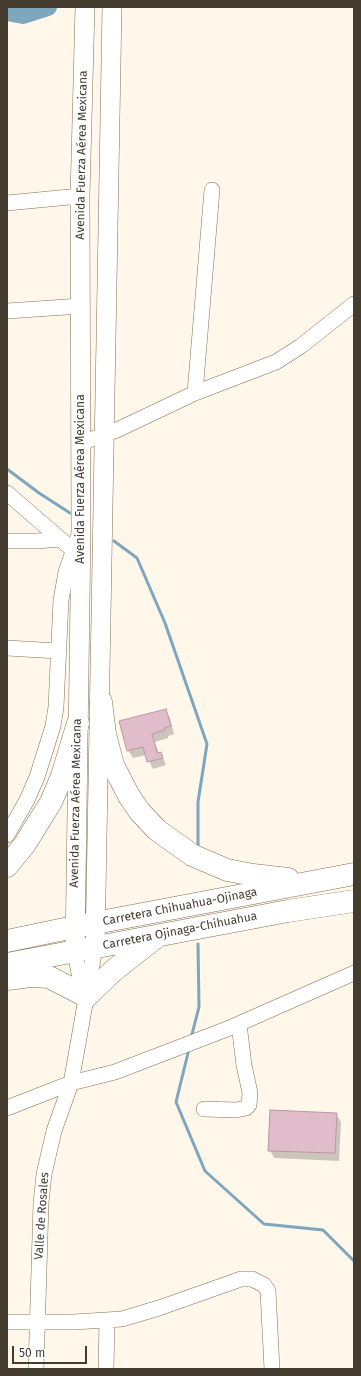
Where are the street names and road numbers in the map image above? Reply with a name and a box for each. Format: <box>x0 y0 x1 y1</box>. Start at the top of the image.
street label: Avenida Fuerza Aérea Mexicana <box>73 70 91 240</box>
street label: Avenida Fuerza Aérea Mexicana <box>74 394 88 564</box>
street label: Avenida Fuerza Aérea Mexicana <box>67 718 85 888</box>
street label: Carretera Chihuahua-Ojinaga <box>102 885 258 929</box>
street label: Carretera Ojinaga-Chihuahua <box>102 909 258 953</box>
street label: Valle de Rosales <box>32 1172 52 1260</box>

